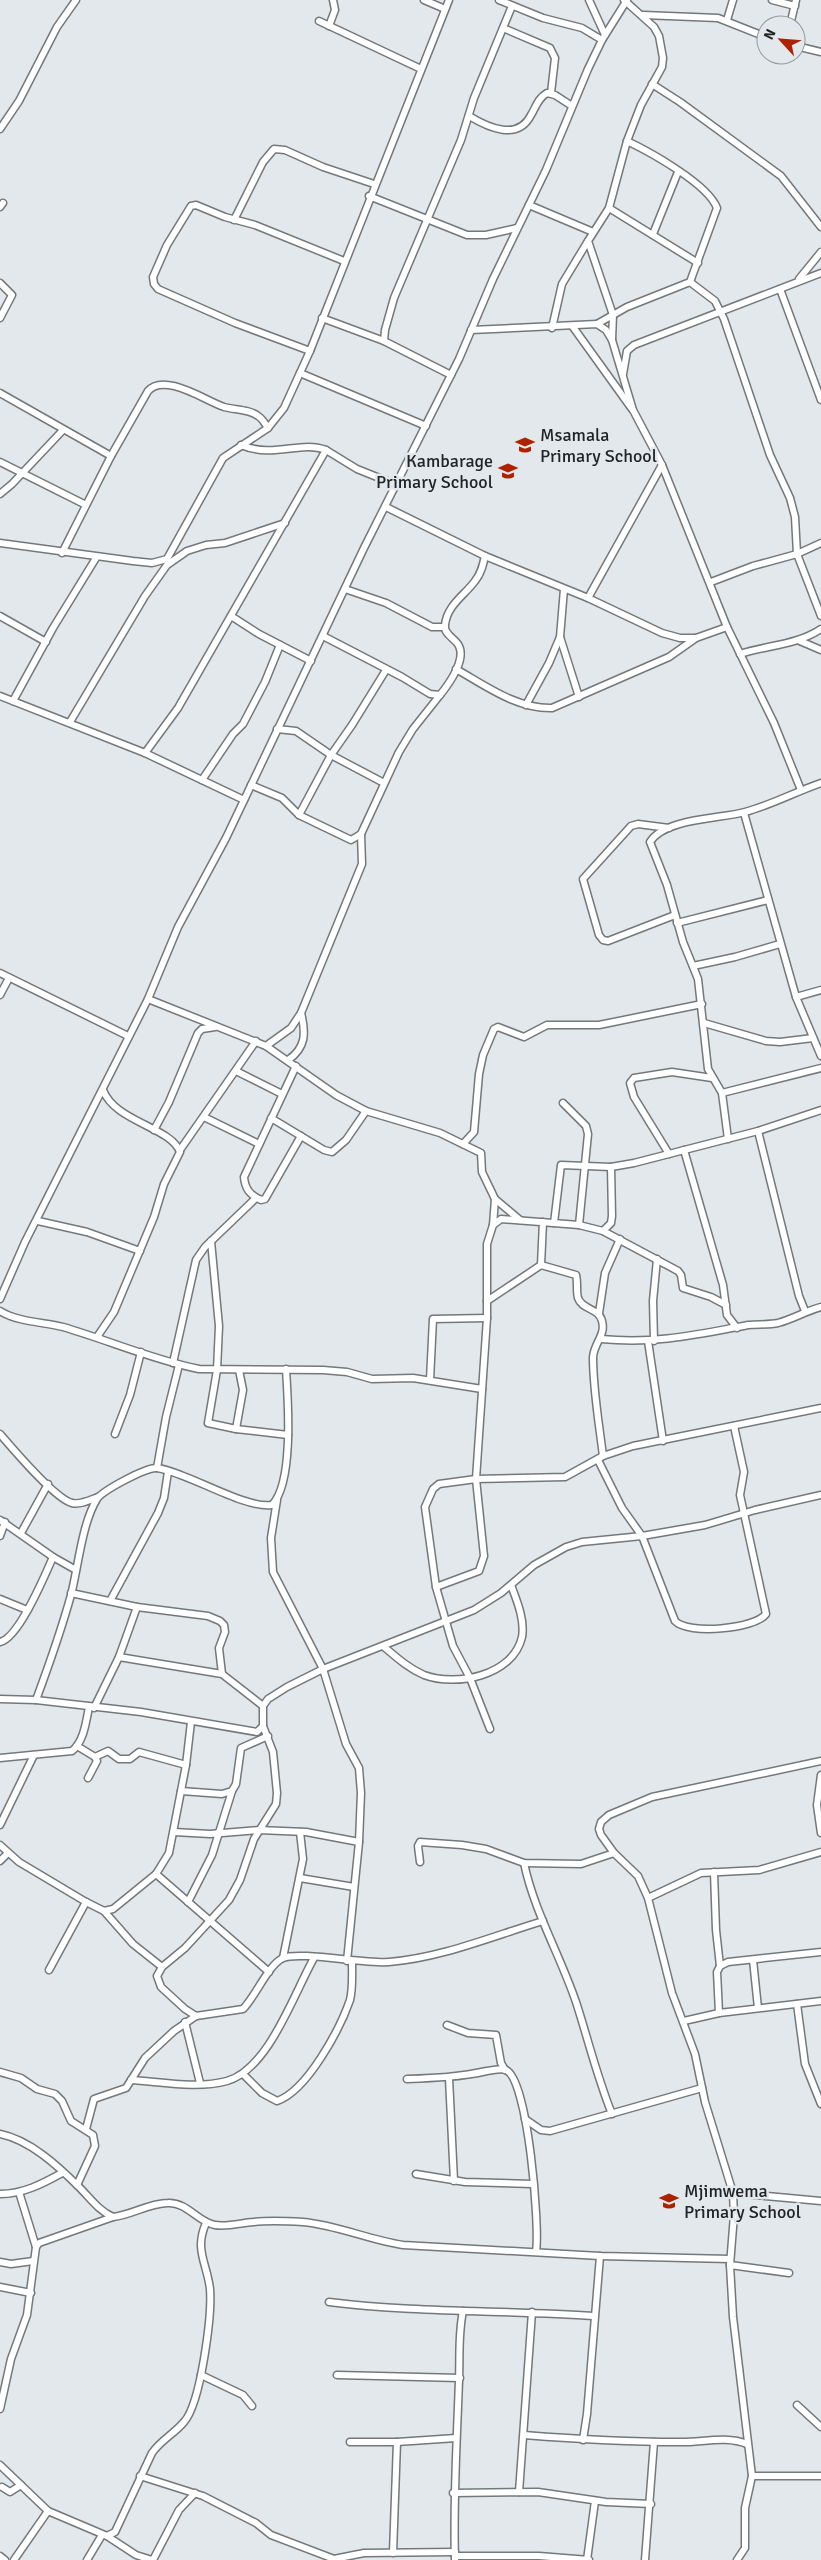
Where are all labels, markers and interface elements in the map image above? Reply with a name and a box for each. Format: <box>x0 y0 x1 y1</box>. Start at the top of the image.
north arrow <box>756 15 806 65</box>
text: N <box>760 26 780 43</box>
place label: Msamala Primary School <box>540 424 657 467</box>
school or university icon: Msamala Primary School <box>514 434 536 456</box>
place label: Kambarage Primary School <box>376 450 493 493</box>
school or university icon: Kambarage Primary School <box>497 460 519 482</box>
place label: Mjimwema Primary School <box>684 2180 801 2223</box>
school or university icon: Mjimwema Primary School <box>658 2190 680 2212</box>

